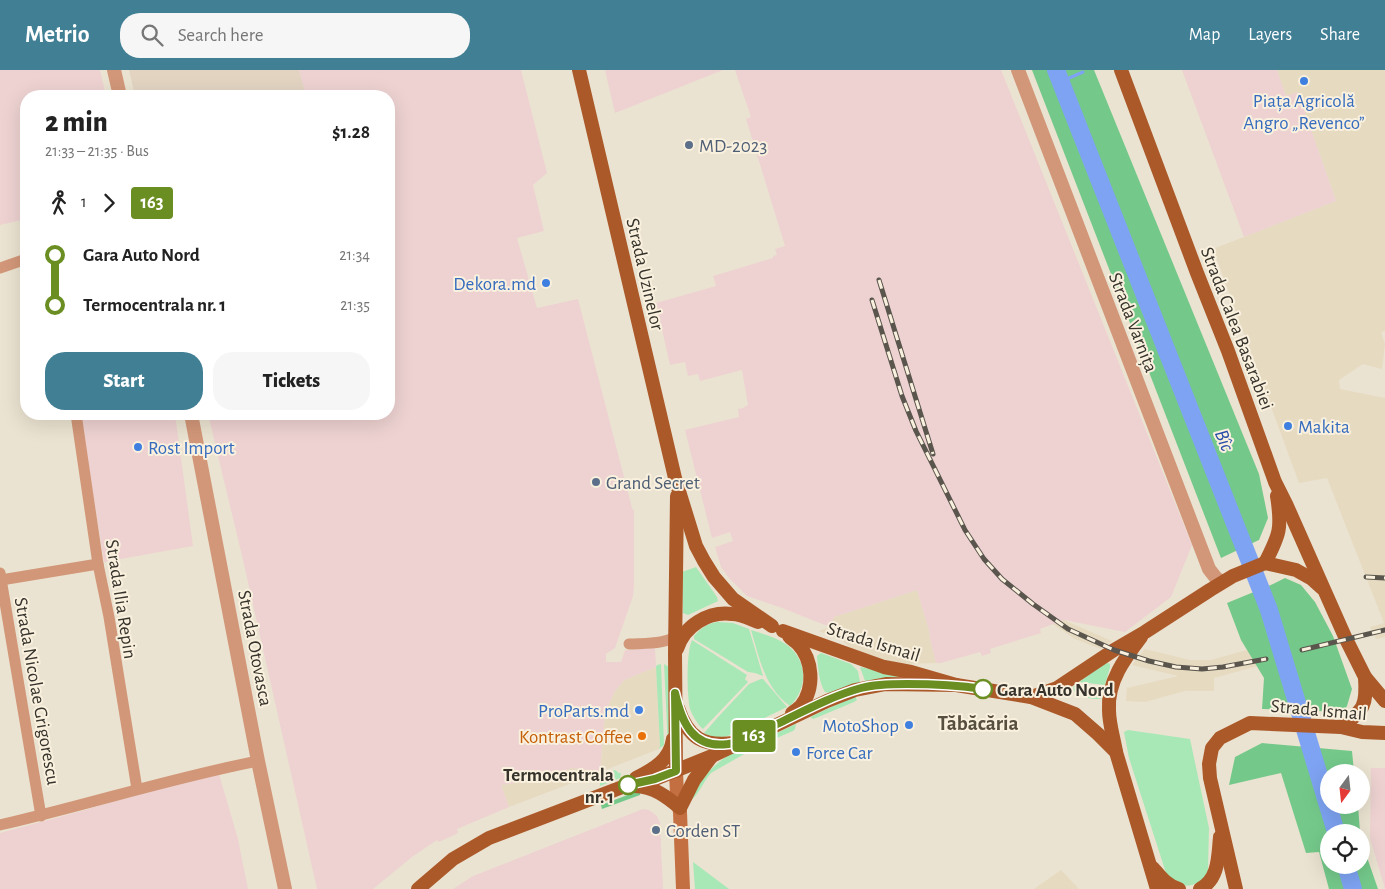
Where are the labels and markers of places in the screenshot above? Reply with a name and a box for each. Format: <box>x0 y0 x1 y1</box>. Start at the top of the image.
marker: Piața Agricolă Angro „Revenco” <box>1298 75 1310 87</box>
place label: Piața Agricolă Angro „Revenco” <box>1243 92 1365 133</box>
place label: MD-2023 <box>699 137 767 156</box>
marker: MD-2023 <box>683 139 695 151</box>
place label: Dekora.md <box>453 275 536 294</box>
marker: Dekora.md <box>540 277 552 289</box>
place label: Makita <box>1298 418 1350 437</box>
marker: Makita <box>1282 420 1294 432</box>
place label: Rost Import <box>148 439 235 458</box>
marker: Rost Import <box>132 441 144 453</box>
place label: Grand Secret <box>606 474 700 493</box>
marker: Grand Secret <box>590 476 602 488</box>
marker: Gara Auto Nord <box>973 679 993 699</box>
place label: Gara Auto Nord <box>997 681 1114 700</box>
place label: ProParts.md <box>538 702 629 721</box>
marker: ProParts.md <box>633 704 645 716</box>
place label: MotoShop <box>822 717 899 736</box>
marker: MotoShop <box>903 719 915 731</box>
place label: Kontrast Coffee <box>519 728 632 747</box>
marker: Kontrast Coffee <box>636 730 648 742</box>
place label: Force Car <box>806 744 873 763</box>
marker: Force Car <box>790 746 802 758</box>
place label: Termocentrala nr. 1 <box>503 766 614 807</box>
marker: Termocentrala nr. 1 <box>618 775 638 795</box>
place label: Corden ST <box>666 822 740 841</box>
marker: Corden ST <box>650 824 662 836</box>

